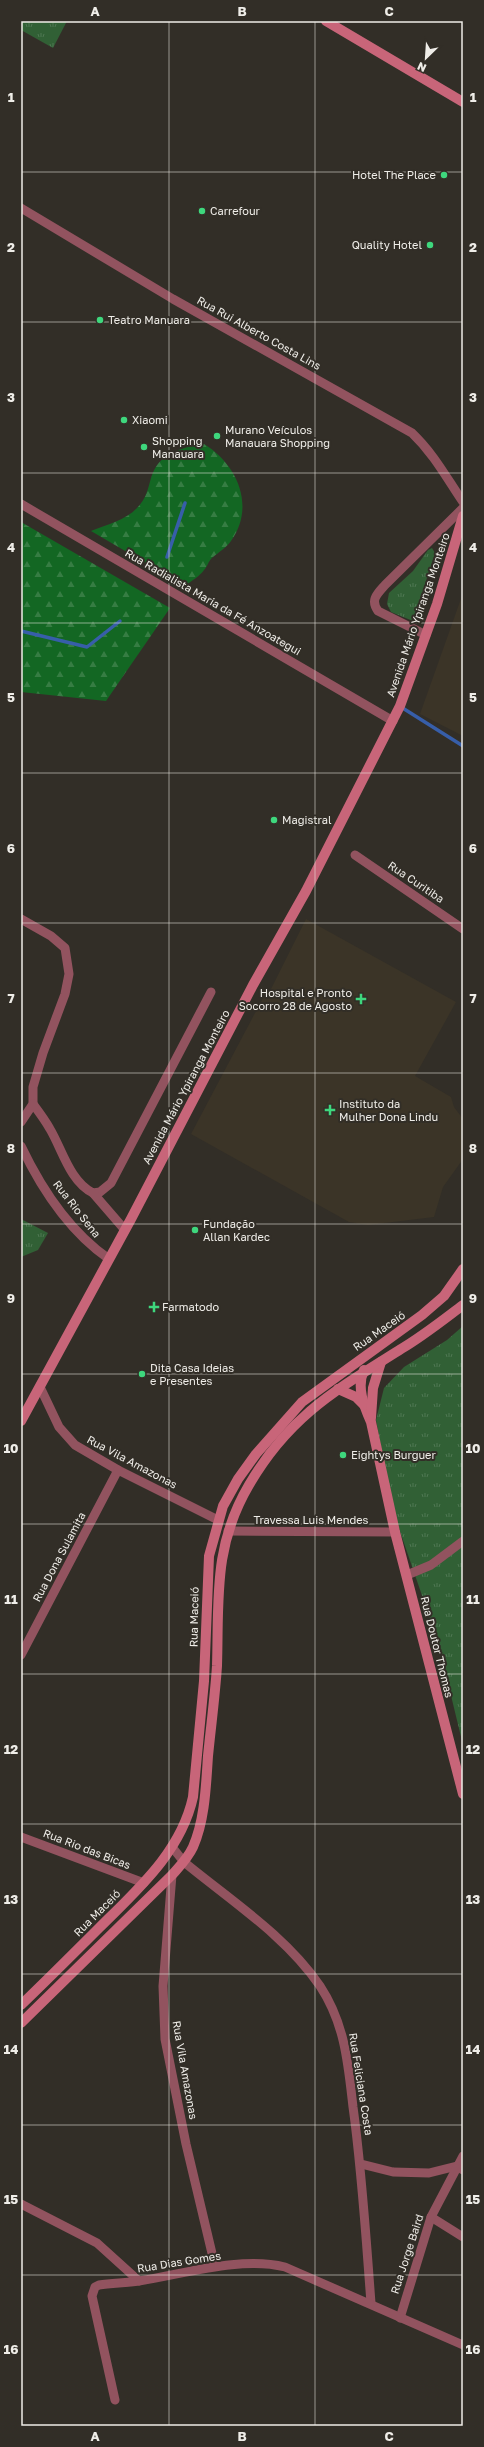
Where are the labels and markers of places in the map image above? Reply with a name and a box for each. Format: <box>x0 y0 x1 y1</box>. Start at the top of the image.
place label: Hotel The Place <box>352 168 436 181</box>
marker: Hotel The Place <box>439 170 449 180</box>
place label: Carrefour <box>210 204 261 217</box>
marker: Carrefour <box>197 206 207 216</box>
place label: Quality Hotel <box>352 238 422 251</box>
marker: Quality Hotel <box>425 240 435 250</box>
place label: Teatro Manuara <box>108 313 190 326</box>
marker: Teatro Manuara <box>95 315 105 325</box>
place label: Xiaomi <box>132 413 168 426</box>
marker: Xiaomi <box>119 415 129 425</box>
place label: Murano Veículos Manauara Shopping <box>225 423 330 449</box>
marker: Murano Veículos Manauara Shopping <box>212 431 222 441</box>
place label: Shopping Manauara <box>152 434 204 460</box>
marker: Shopping Manauara <box>139 442 149 452</box>
place label: Magistral <box>282 813 332 826</box>
marker: Magistral <box>269 815 279 825</box>
place label: Hospital e Pronto Socorro 28 de Agosto <box>239 986 352 1012</box>
marker: Hospital e Pronto Socorro 28 de Agosto <box>355 993 367 1005</box>
place label: Instituto da Mulher Dona Lindu <box>339 1097 438 1123</box>
marker: Instituto da Mulher Dona Lindu <box>324 1104 336 1116</box>
place label: Fundação Allan Kardec <box>203 1217 270 1243</box>
marker: Fundação Allan Kardec <box>190 1225 200 1235</box>
place label: Farmatodo <box>162 1300 219 1313</box>
marker: Farmatodo <box>149 1302 159 1312</box>
place label: Dita Casa Ideias e Presentes <box>150 1361 234 1387</box>
marker: Dita Casa Ideias e Presentes <box>137 1369 147 1379</box>
place label: Eightys Burguer <box>351 1448 436 1461</box>
marker: Eightys Burguer <box>338 1450 348 1460</box>

